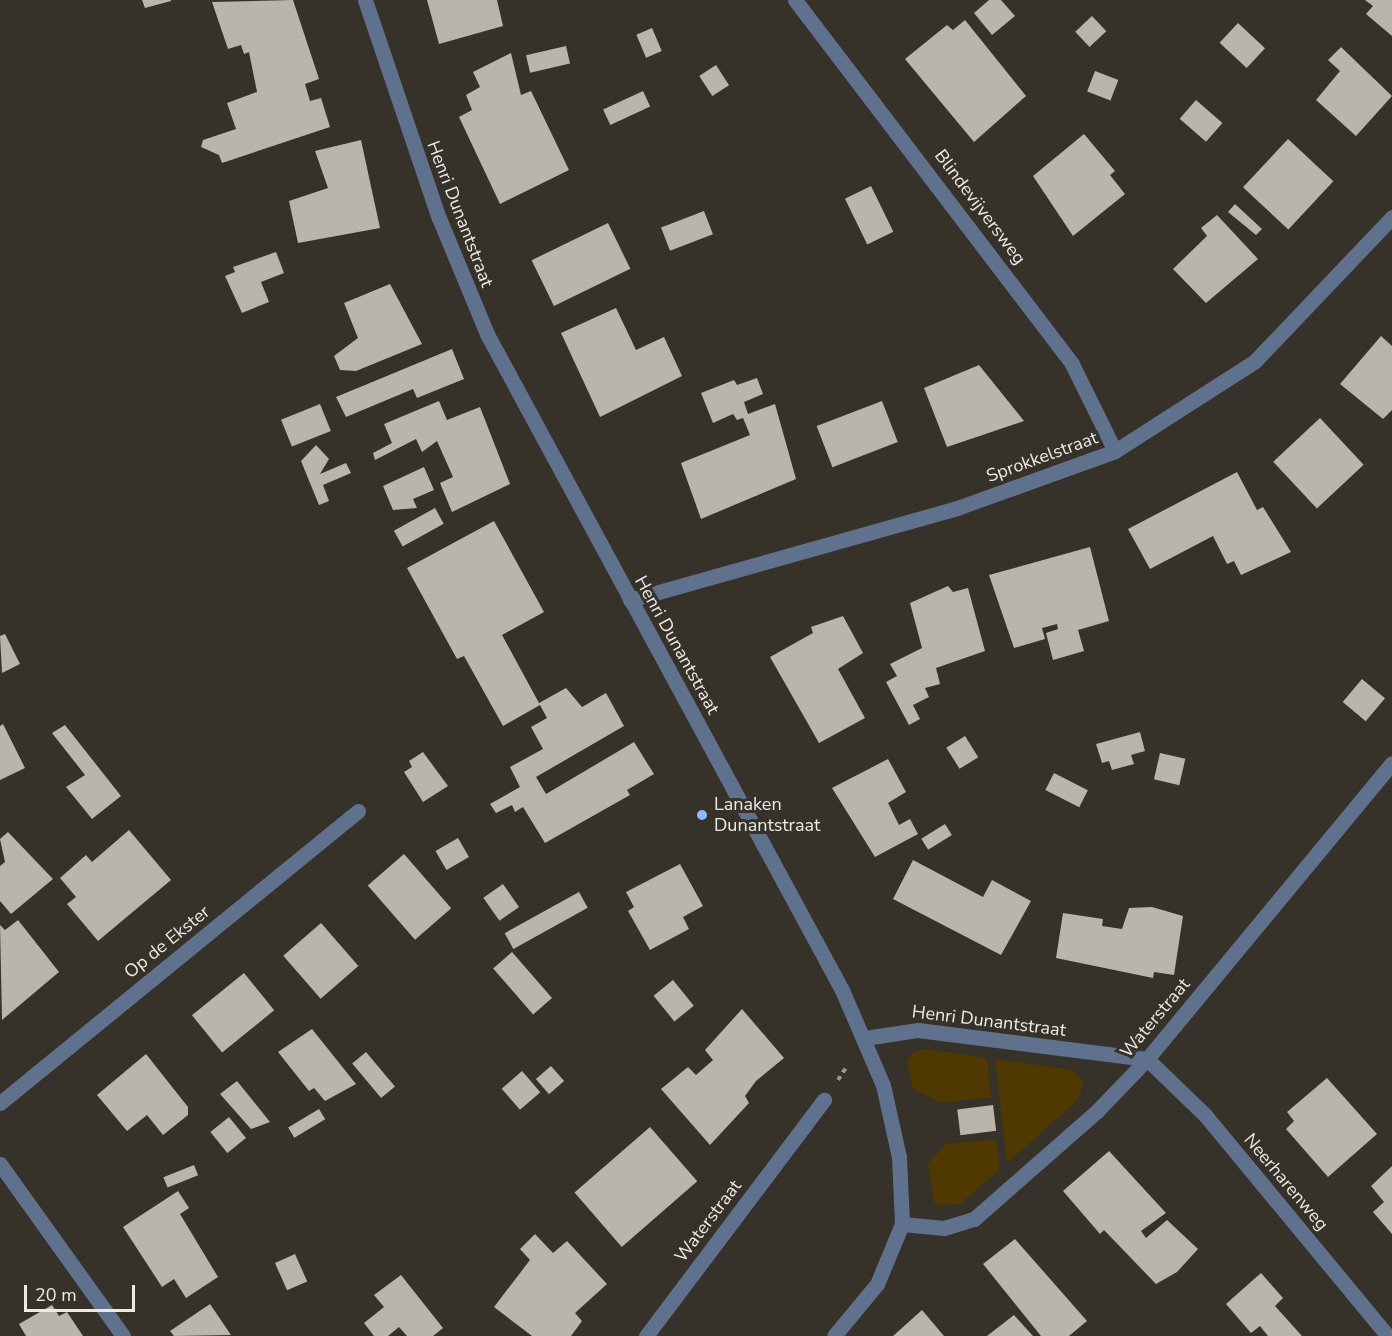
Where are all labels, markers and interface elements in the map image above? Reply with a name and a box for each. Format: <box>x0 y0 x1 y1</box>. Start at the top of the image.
street label: Henri Dunantstraat <box>422 138 498 290</box>
street label: Blindevijversweg <box>930 145 1030 269</box>
street label: Sprokkelstraat <box>983 427 1101 487</box>
street label: Henri Dunantstraat <box>630 572 724 718</box>
place label: Lanaken Dunantstraat <box>714 794 820 836</box>
marker: Lanaken Dunantstraat <box>695 808 709 822</box>
street label: Op de Ekster <box>120 901 214 983</box>
street label: Waterstraat <box>1116 974 1194 1062</box>
street label: Henri Dunantstraat <box>911 1001 1067 1041</box>
street label: Neerharenweg <box>1239 1129 1333 1235</box>
street label: Waterstraat <box>670 1176 746 1266</box>
scale bar <box>27 1273 138 1311</box>
text: 20 m <box>35 1283 77 1307</box>

